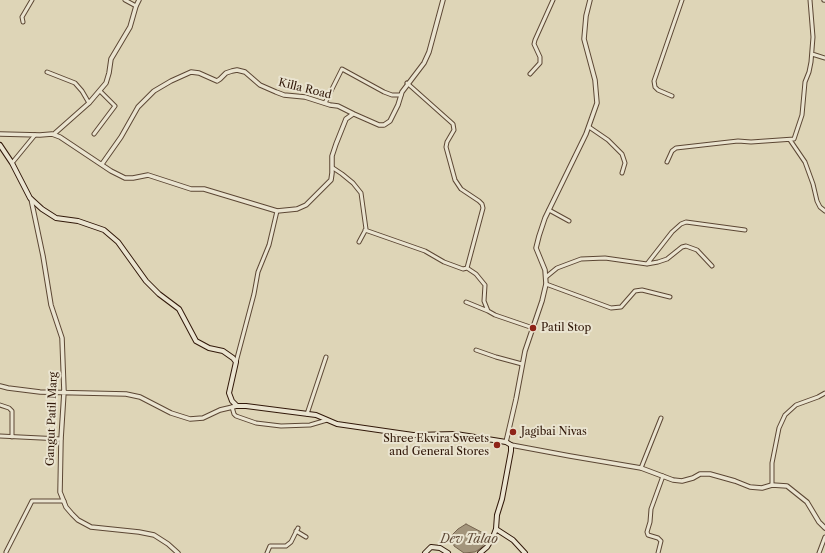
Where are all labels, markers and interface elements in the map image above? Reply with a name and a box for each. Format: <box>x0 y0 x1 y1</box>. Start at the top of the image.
street label: Killa Road <box>277 76 333 102</box>
place label: Patil Stop <box>541 321 591 335</box>
marker: Patil Stop <box>528 323 538 333</box>
street label: Gangut Patil Marg <box>44 372 60 466</box>
place label: Jagibai Nivas <box>521 425 587 439</box>
marker: Jagibai Nivas <box>508 427 518 437</box>
place label: Shree Ekvira Sweets and General Stores <box>383 432 489 458</box>
marker: Shree Ekvira Sweets and General Stores <box>492 440 502 450</box>
water label: Dev Talao <box>440 533 498 547</box>

